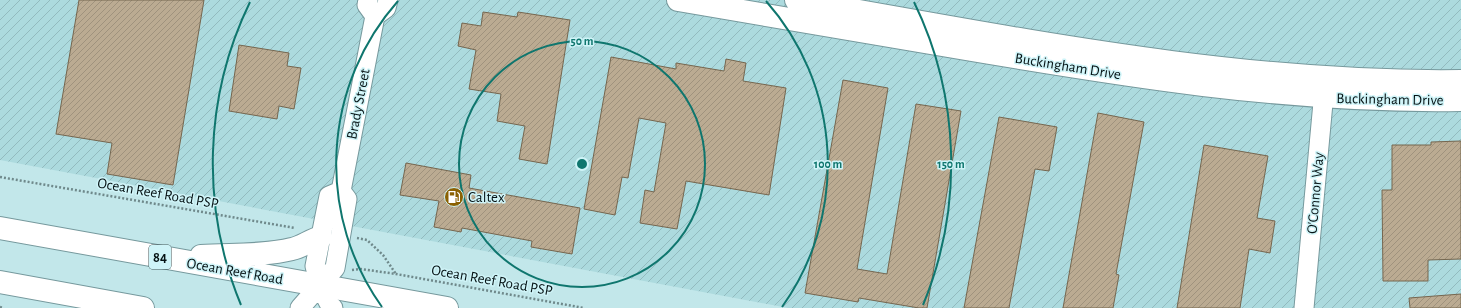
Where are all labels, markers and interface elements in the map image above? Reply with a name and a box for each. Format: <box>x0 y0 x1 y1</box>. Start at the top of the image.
text: 50 m <box>571 35 594 47</box>
street label: Buckingham Drive <box>1014 51 1122 82</box>
street label: Brady Street <box>344 67 373 141</box>
street label: Buckingham Drive <box>1336 91 1444 108</box>
street label: O'Connor Way <box>1304 151 1327 234</box>
centre of rings <box>575 157 589 171</box>
text: 100 m <box>814 158 842 170</box>
text: 150 m <box>937 158 965 170</box>
street label: Ocean Reef Road PSP <box>96 175 220 212</box>
fuel station icon: Caltex <box>443 186 465 208</box>
place label: Caltex <box>468 190 505 205</box>
road number: 84 <box>149 245 171 269</box>
street label: Ocean Reef Road <box>186 256 285 287</box>
street label: Ocean Reef Road PSP <box>430 262 554 299</box>

